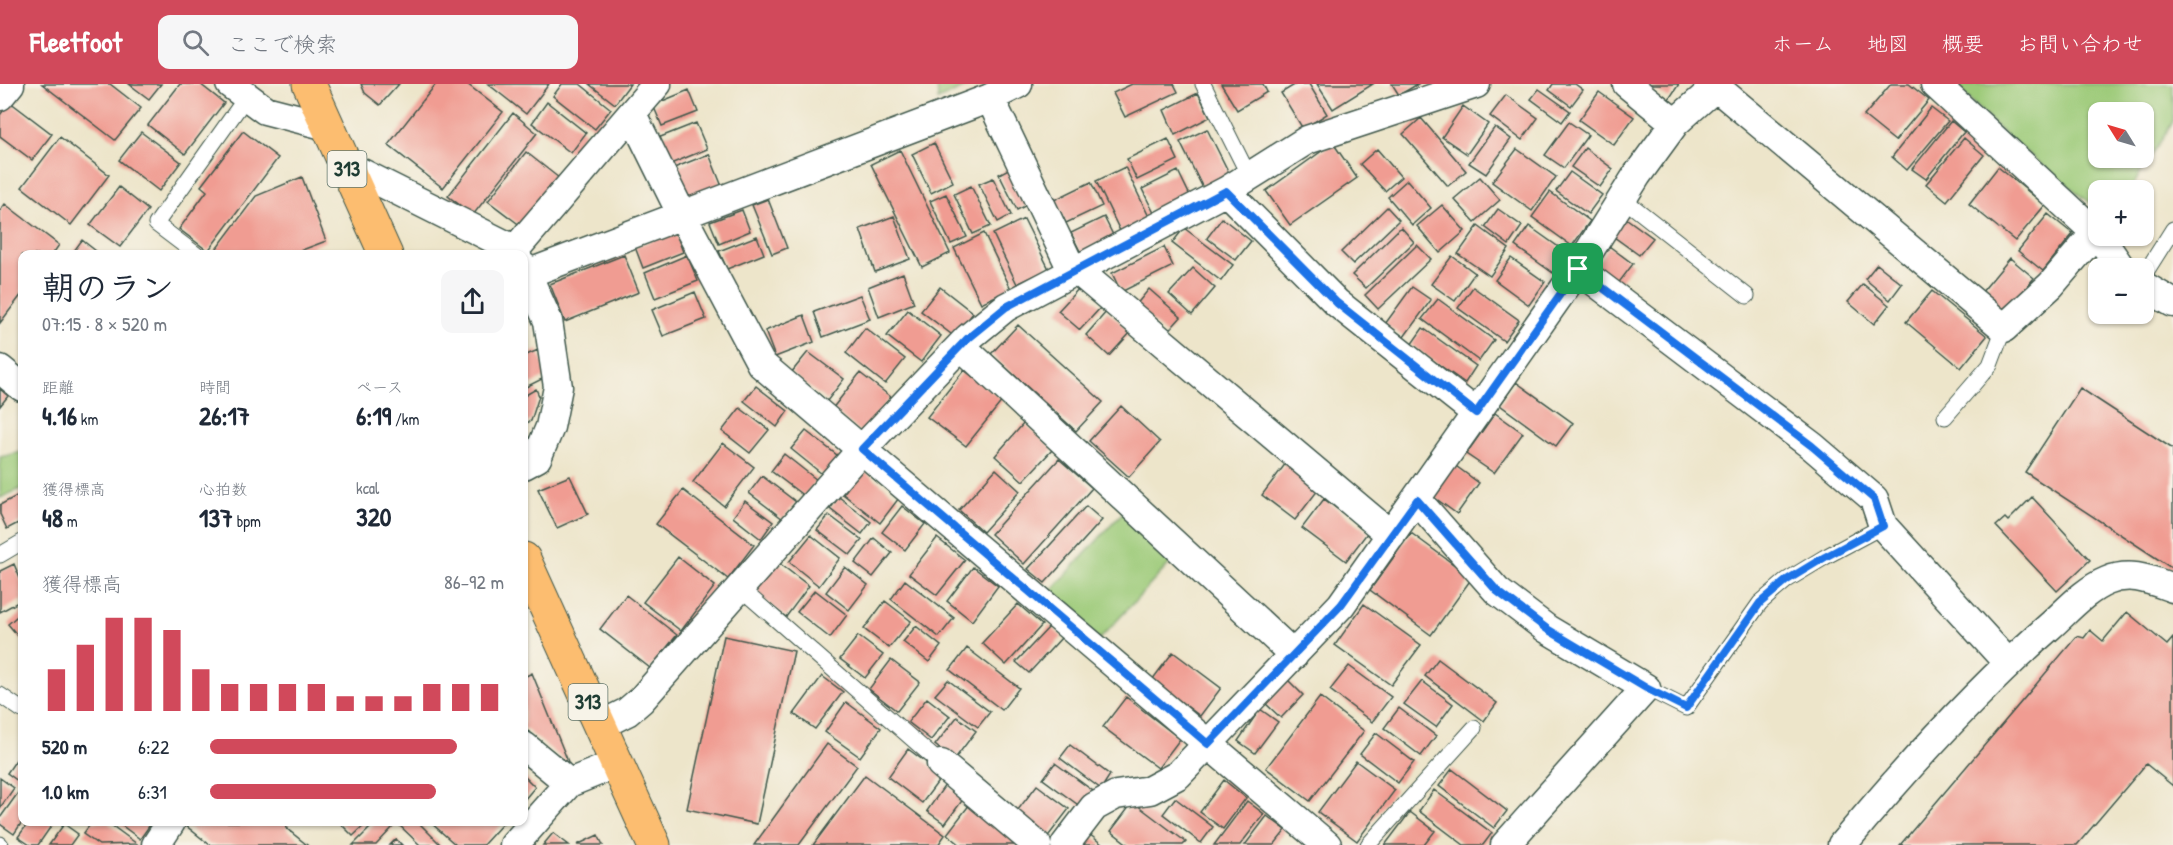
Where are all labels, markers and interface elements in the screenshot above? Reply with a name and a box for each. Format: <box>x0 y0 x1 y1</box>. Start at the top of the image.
search box <box>158 15 578 69</box>
text: Fleetfoot <box>30 23 122 61</box>
icon: search <box>179 26 212 59</box>
text: ここで検索 <box>227 29 337 59</box>
text: ホーム <box>1772 29 1834 58</box>
text: 地図 <box>1867 29 1909 58</box>
text: 概要 <box>1942 29 1984 58</box>
text: お問い合わせ <box>2017 29 2143 58</box>
north arrow <box>2088 102 2154 168</box>
map controls <box>2088 102 2154 324</box>
road number: 313 <box>328 151 366 187</box>
button: + <box>2088 180 2154 246</box>
pin <box>1552 243 1603 294</box>
icon: arrive <box>1561 252 1594 285</box>
button: − <box>2088 258 2154 324</box>
text: 朝のラン <box>42 265 174 309</box>
button: share <box>441 270 504 333</box>
text: 07:15 · 8 × 520 m <box>42 310 167 337</box>
text: 距離 <box>42 376 74 398</box>
text: 時間 <box>199 376 231 398</box>
text: ペース <box>356 376 403 398</box>
text: 4.16 <box>42 398 77 433</box>
text: 26:17 <box>199 398 250 433</box>
text: 6:19 <box>356 398 391 433</box>
text: km <box>77 408 98 430</box>
text: /km <box>391 408 419 430</box>
text: kcal <box>356 477 379 499</box>
text: 獲得標高 <box>42 478 106 500</box>
text: 心拍数 <box>199 478 247 500</box>
text: 320 <box>356 499 391 534</box>
text: 48 <box>42 500 63 535</box>
text: 137 <box>199 500 233 535</box>
text: m <box>63 510 78 532</box>
text: bpm <box>233 510 261 532</box>
text: 86–92 m <box>444 568 504 595</box>
text: 獲得標高 <box>42 570 122 597</box>
road number: 313 <box>568 684 608 720</box>
text: 520 m <box>42 733 87 760</box>
text: 6:22 <box>138 733 169 760</box>
text: 1.0 km <box>42 778 89 805</box>
text: 6:31 <box>138 778 167 805</box>

